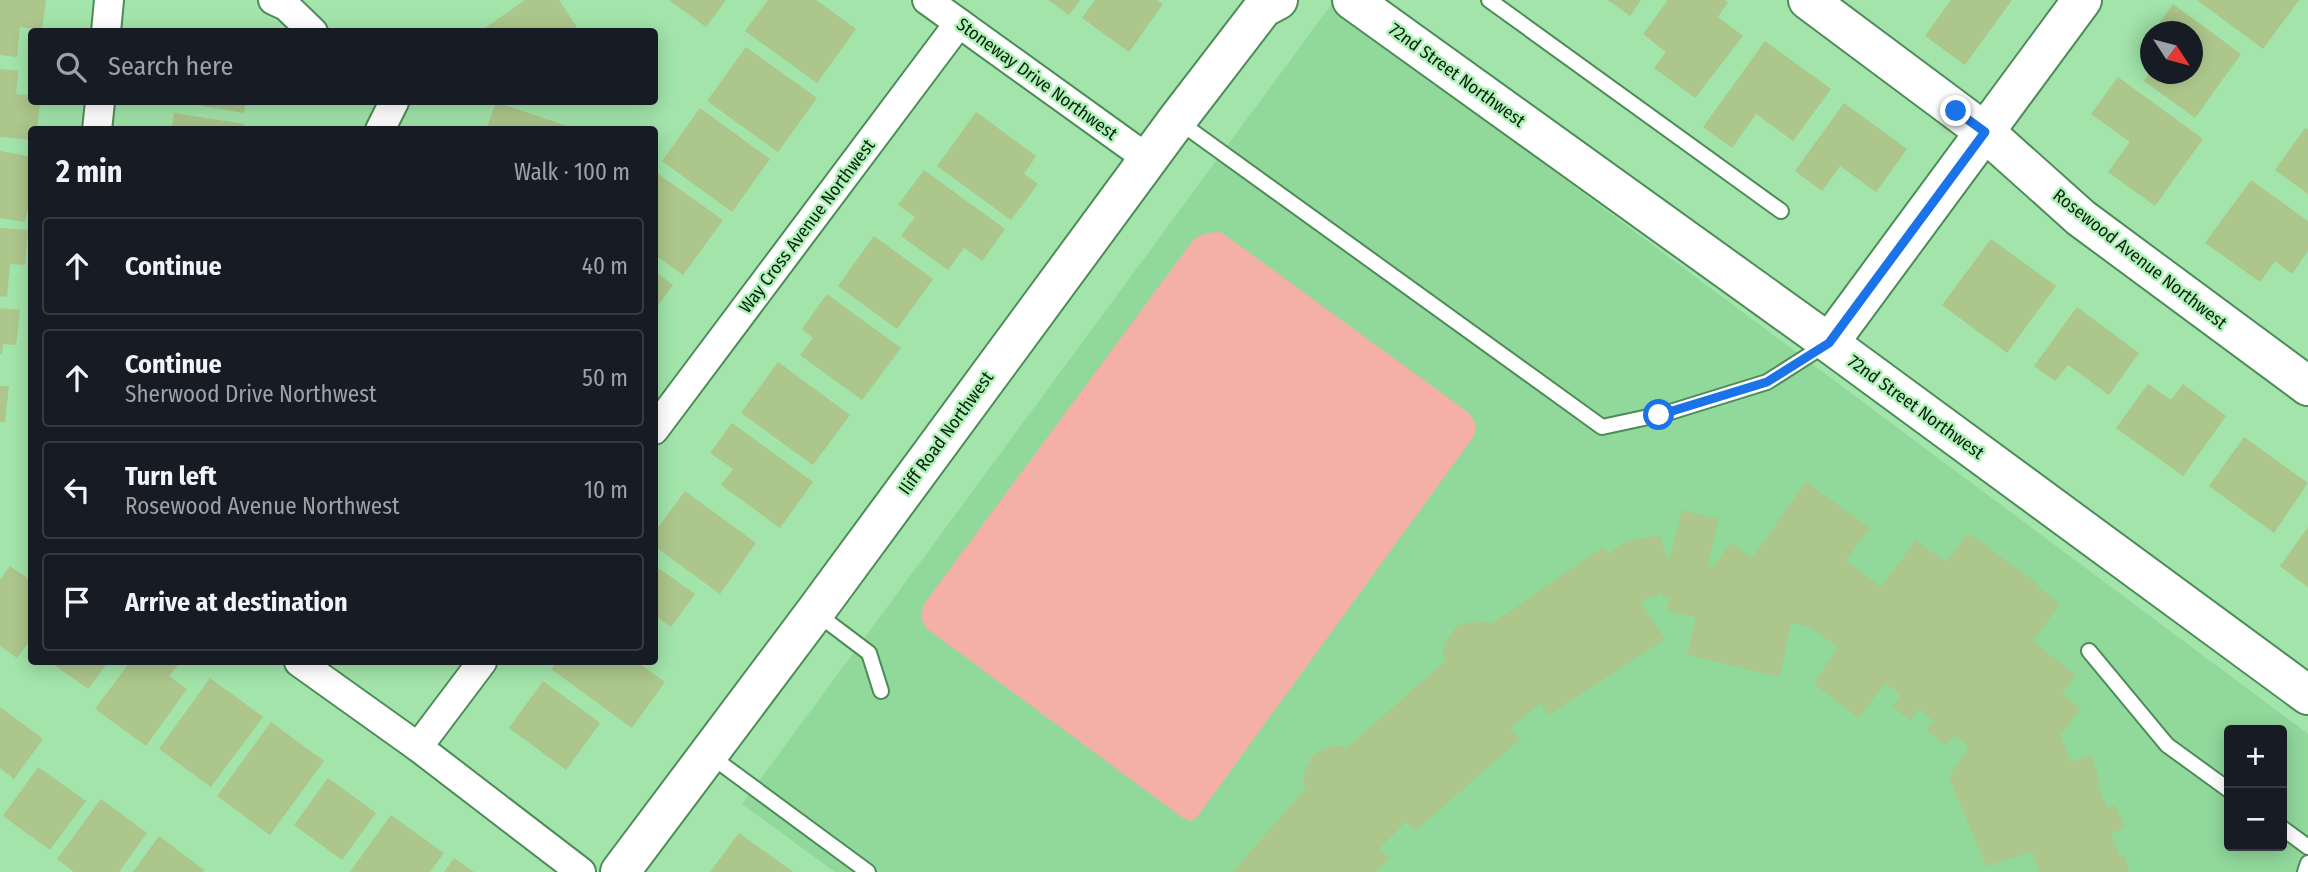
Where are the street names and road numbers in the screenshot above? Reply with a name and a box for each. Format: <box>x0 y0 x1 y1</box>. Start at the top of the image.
street label: Stoneway Drive Northwest <box>952 13 1122 145</box>
street label: 72nd Street Northwest <box>1385 18 1530 132</box>
street label: Way Cross Avenue Northwest <box>734 135 880 317</box>
street label: Rosewood Avenue Northwest <box>2049 184 2231 334</box>
street label: 72nd Street Northwest <box>1844 350 1989 464</box>
street label: Iliff Road Northwest <box>894 367 998 499</box>

